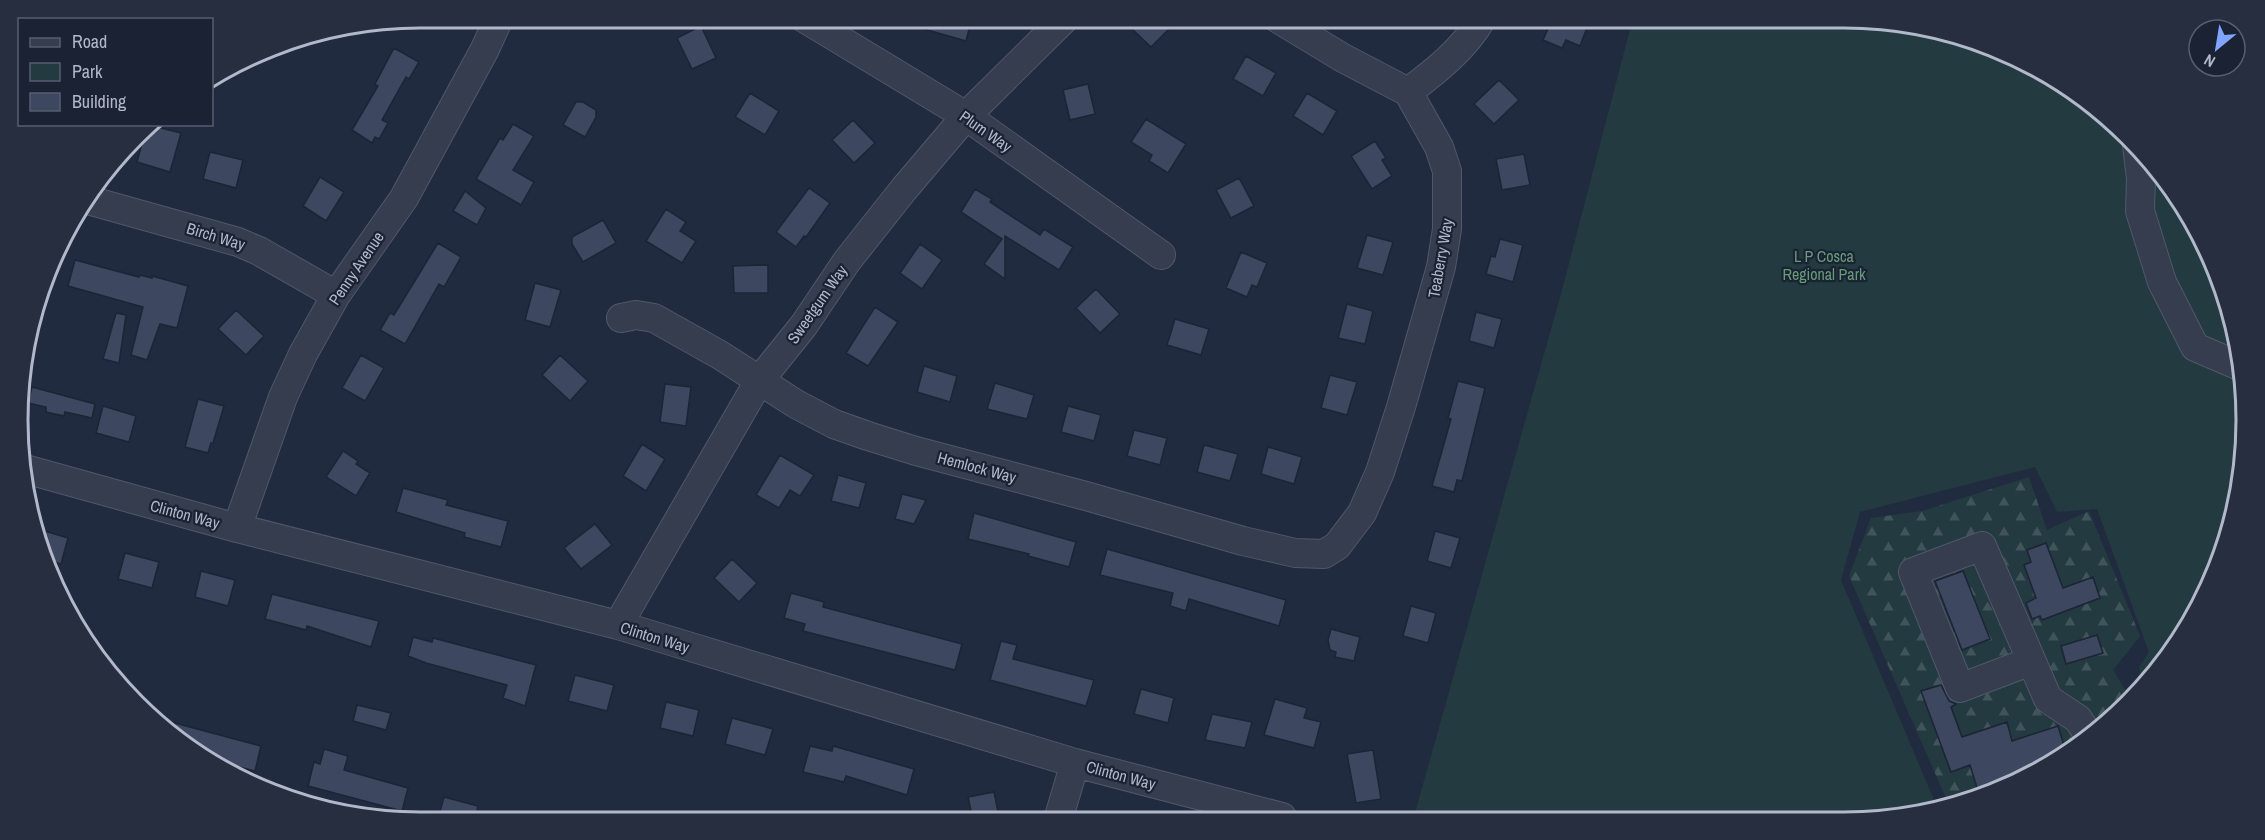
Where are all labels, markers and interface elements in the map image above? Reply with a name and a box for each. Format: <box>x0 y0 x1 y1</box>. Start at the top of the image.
legend <box>18 18 213 126</box>
north arrow <box>2187 18 2247 78</box>
text: Road <box>72 29 107 54</box>
text: N <box>2200 49 2219 73</box>
text: Park <box>72 59 103 84</box>
text: Building <box>72 89 127 114</box>
street label: Plum Way <box>955 105 1017 157</box>
street label: Teaberry Way <box>1422 216 1458 300</box>
street label: Birch Way <box>184 217 248 255</box>
street label: Penny Avenue <box>323 227 389 309</box>
park label: L P Cosca Regional Park <box>1782 245 1866 285</box>
street label: Sweetgum Way <box>782 260 852 348</box>
street label: Hemlock Way <box>935 446 1019 488</box>
street label: Clinton Way <box>148 494 223 534</box>
street label: Clinton Way <box>618 616 693 658</box>
street label: Clinton Way <box>1084 755 1159 795</box>

